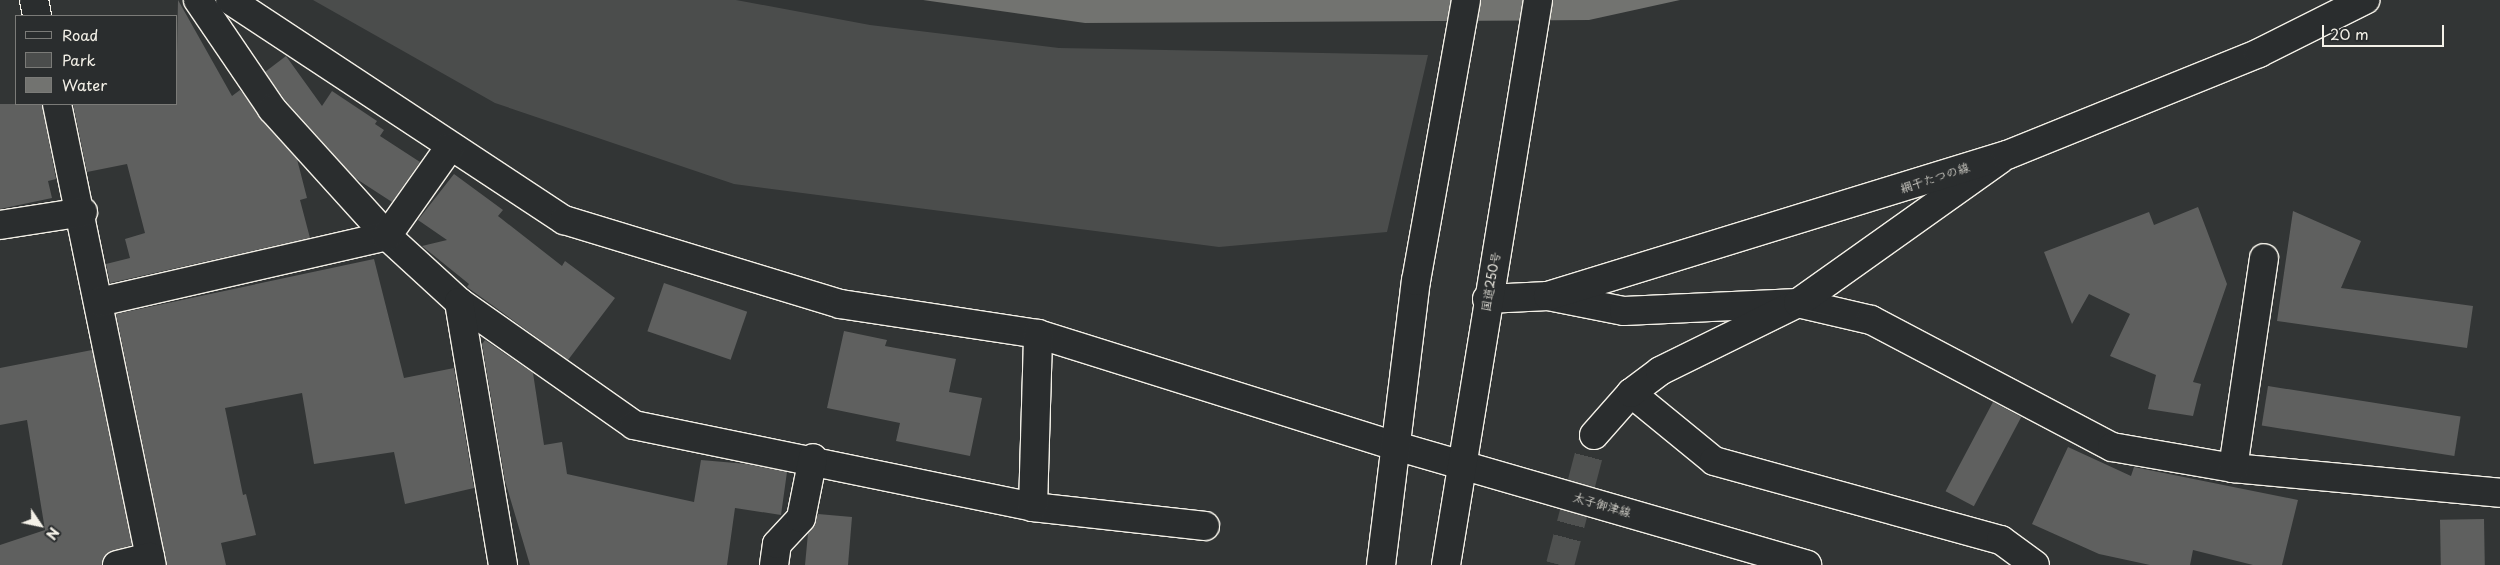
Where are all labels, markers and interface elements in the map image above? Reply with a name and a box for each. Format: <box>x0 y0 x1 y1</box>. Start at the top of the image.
legend <box>15 15 178 105</box>
scale bar <box>2325 15 2448 47</box>
text: 20 m <box>2330 22 2369 45</box>
text: Road <box>62 23 98 46</box>
text: Park <box>62 48 96 71</box>
text: Water <box>62 73 107 96</box>
street label: 網干たつの線 <box>1899 160 1971 196</box>
street label: 国道250号 <box>1479 251 1503 313</box>
street label: 太子御津線 <box>1571 490 1633 520</box>
north arrow <box>15 500 65 550</box>
text: N <box>41 523 65 544</box>

